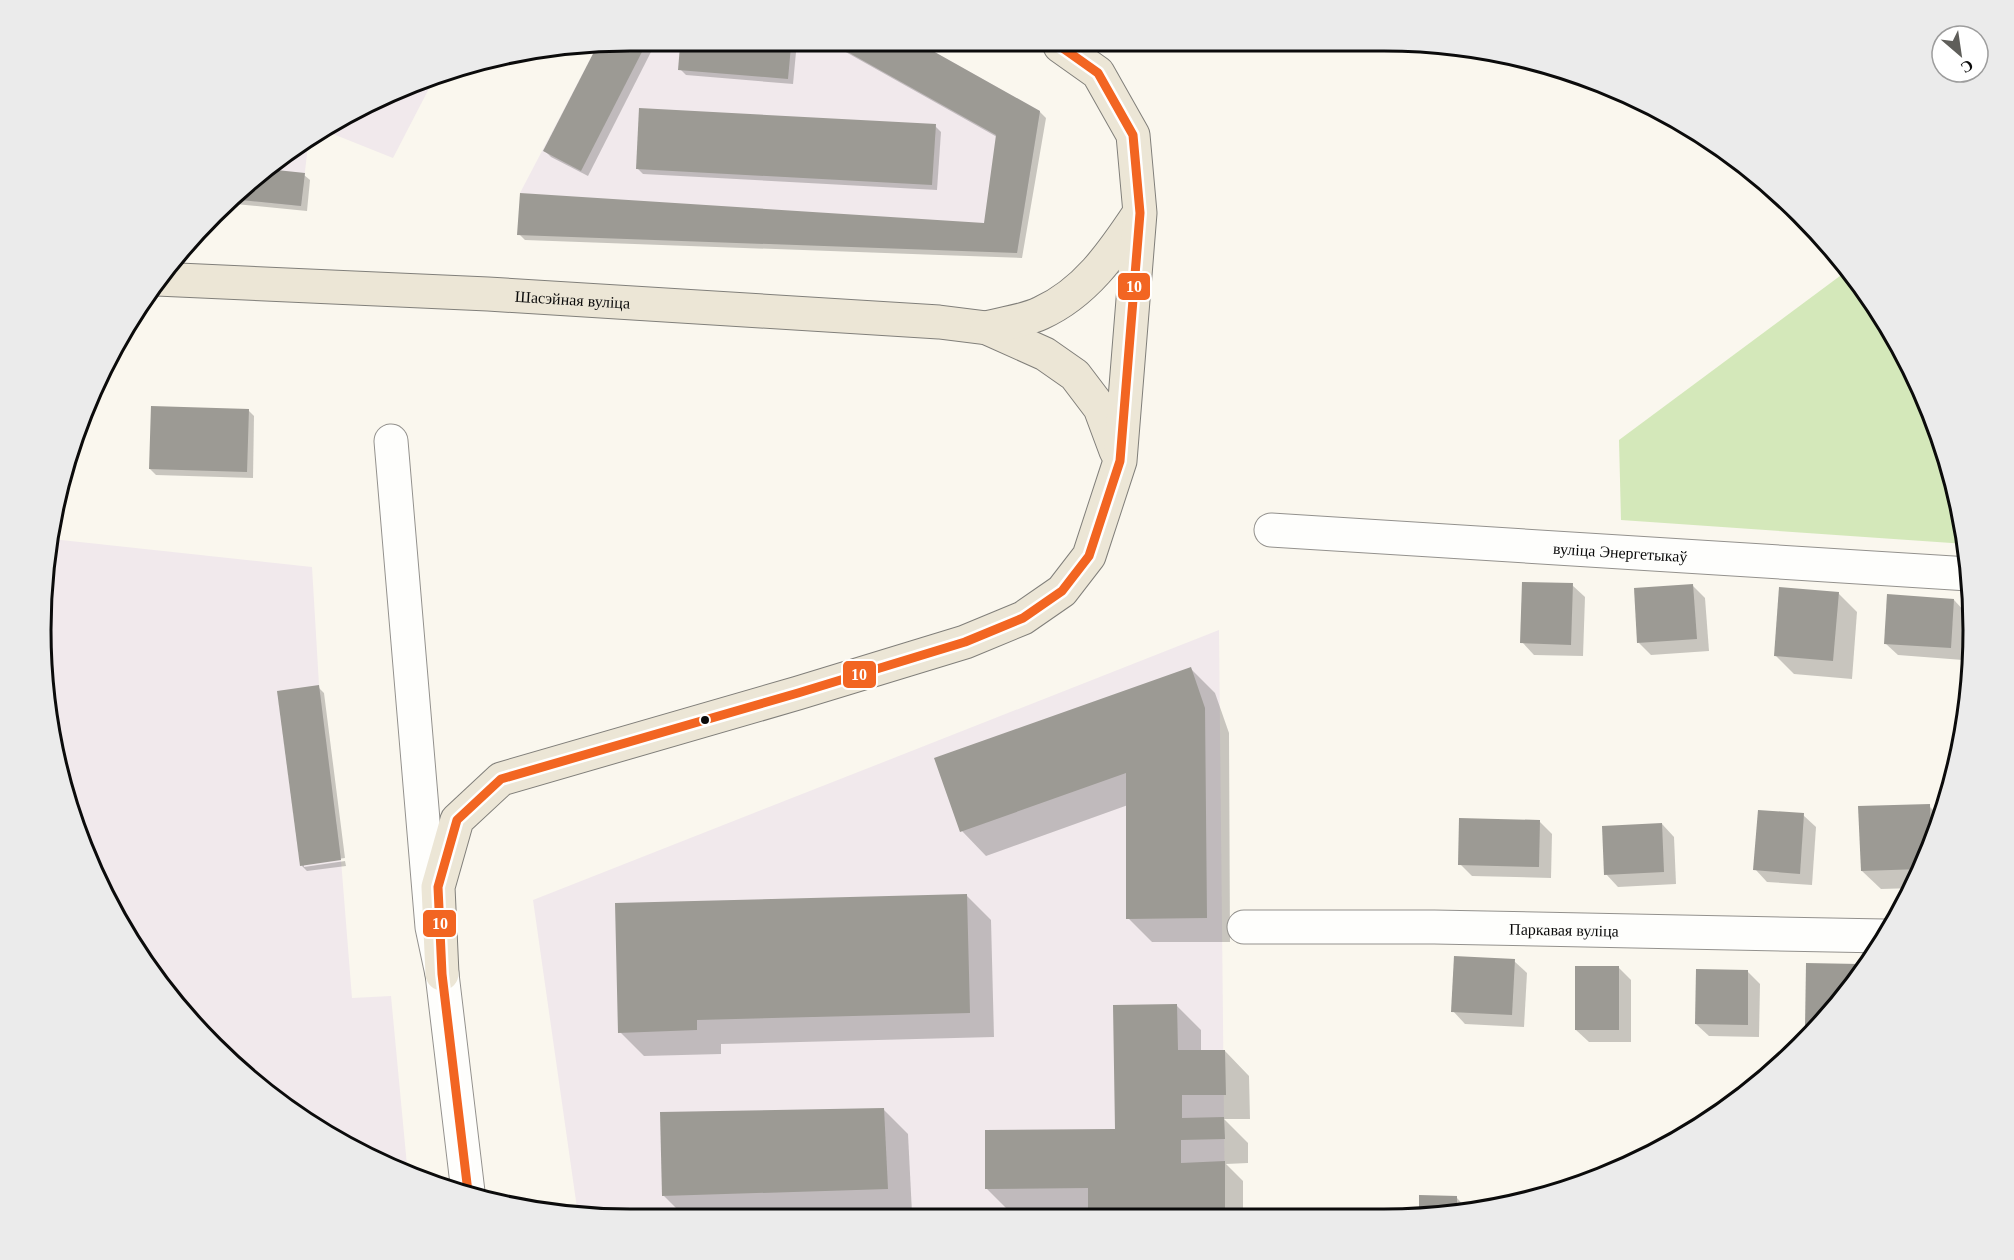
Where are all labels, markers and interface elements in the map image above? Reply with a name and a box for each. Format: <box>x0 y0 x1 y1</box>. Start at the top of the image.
north arrow <box>1930 24 1990 84</box>
text: С <box>1958 56 1976 77</box>
line badge: 10 <box>1117 272 1151 301</box>
text: 10 <box>1126 278 1142 295</box>
street label: Шасэйная вуліца <box>514 288 631 312</box>
street label: вуліца Энергетыкаў <box>1553 540 1688 566</box>
line badge: 10 <box>842 660 877 689</box>
text: 10 <box>851 666 867 683</box>
unlabelled marker <box>699 714 711 726</box>
line badge: 10 <box>422 909 457 938</box>
text: 10 <box>432 915 448 932</box>
street label: Паркавая вуліца <box>1509 921 1619 941</box>

